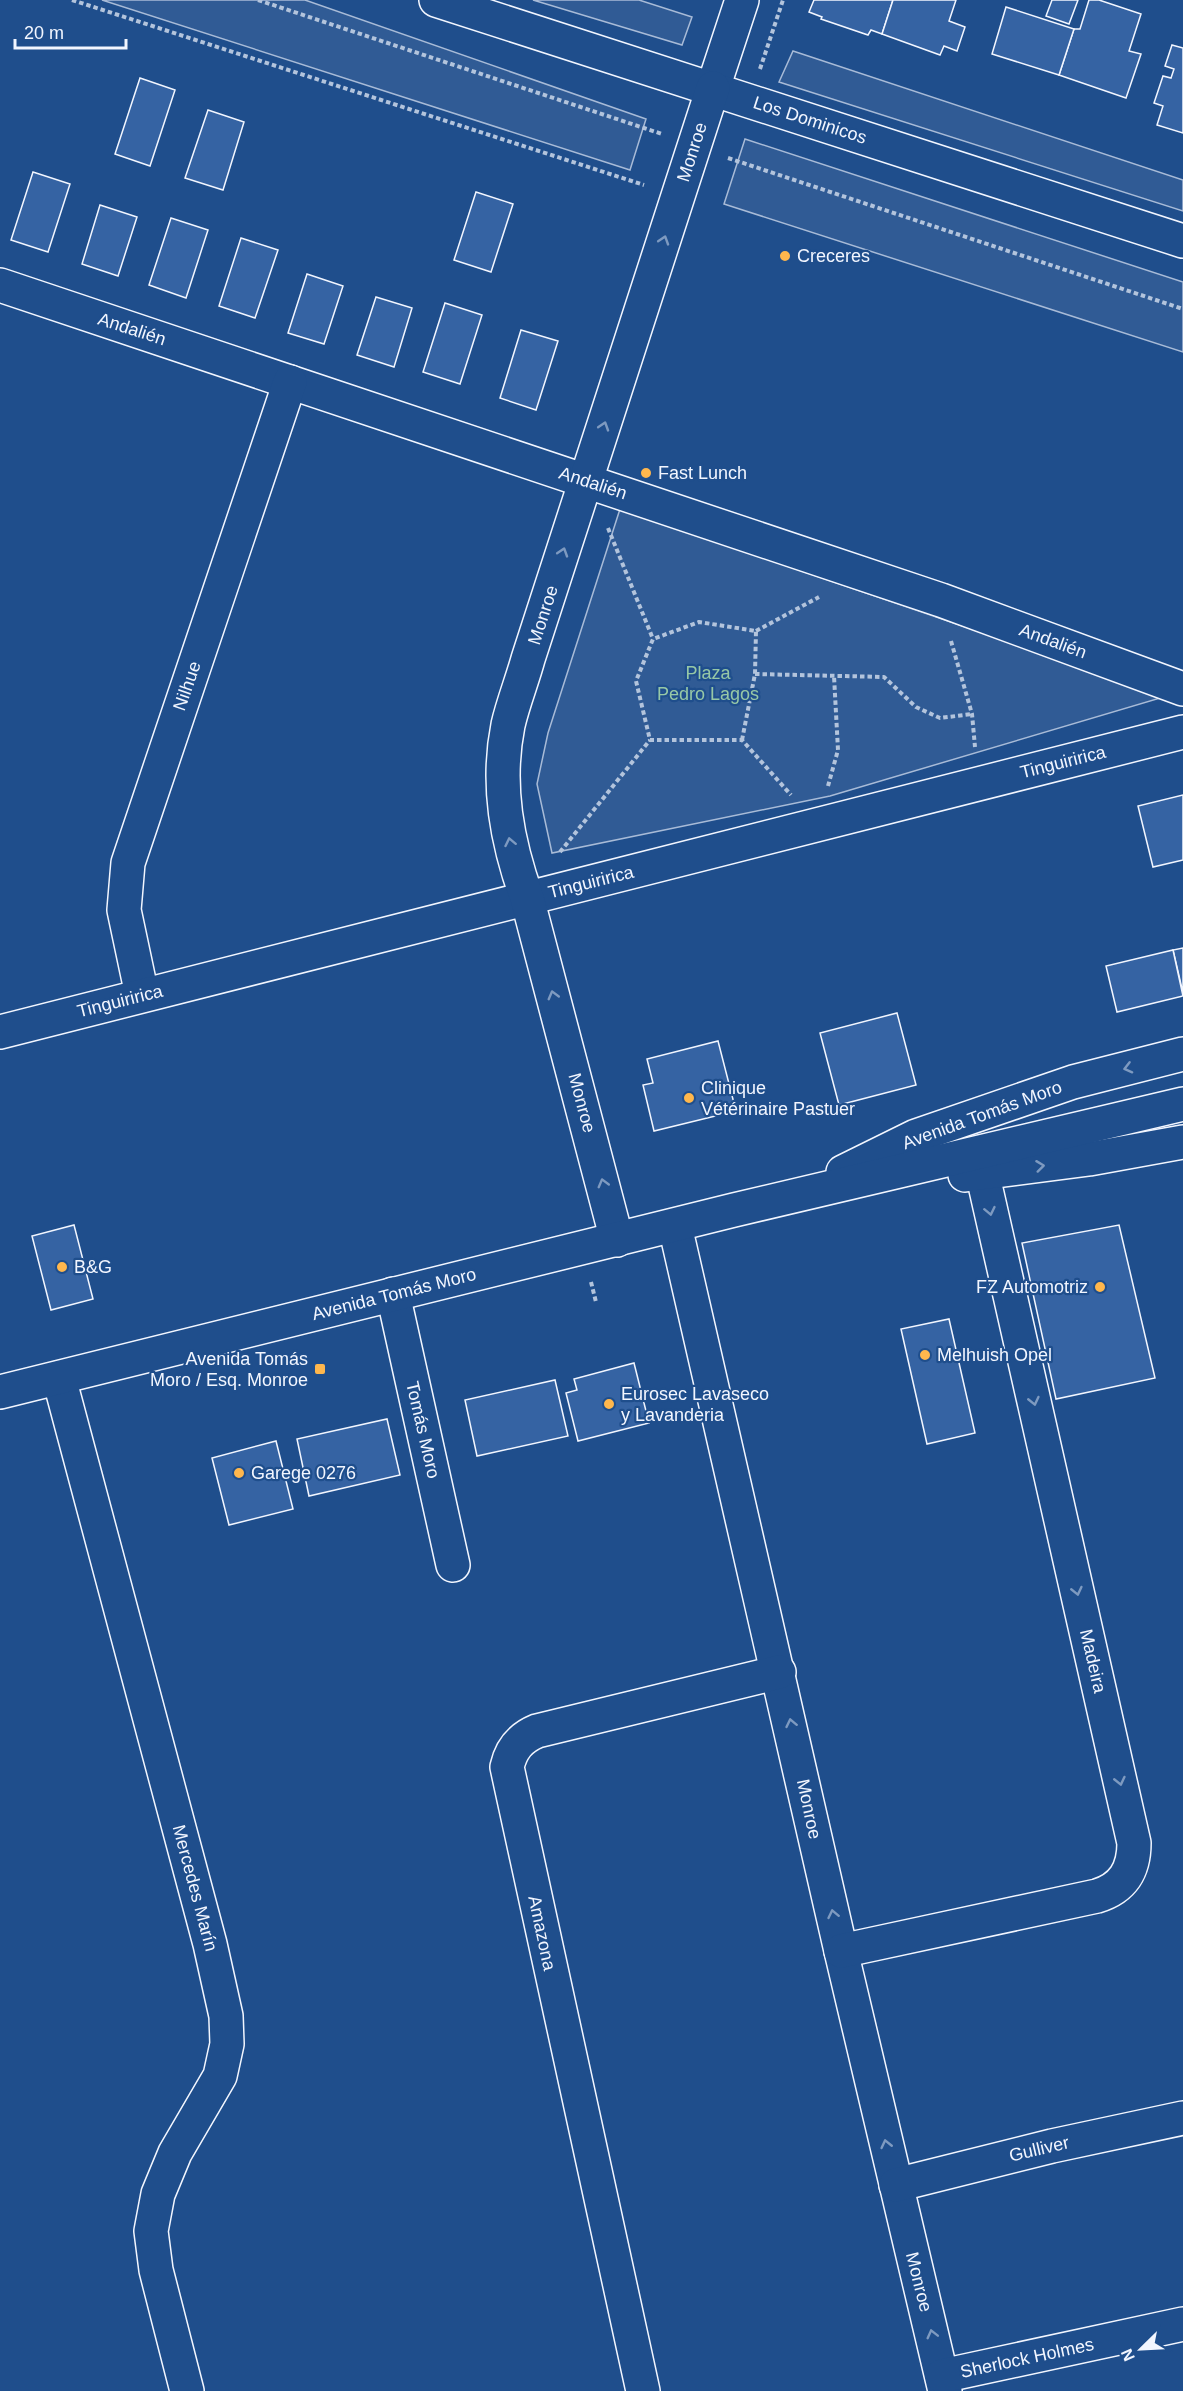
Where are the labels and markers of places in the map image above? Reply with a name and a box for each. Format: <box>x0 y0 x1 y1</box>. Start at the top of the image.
place label: Creceres <box>797 246 870 266</box>
marker: Creceres <box>778 249 792 263</box>
place label: Fast Lunch <box>658 463 747 483</box>
marker: Fast Lunch <box>639 466 653 480</box>
place label: Clinique Vétérinaire Pastuer <box>701 1078 855 1119</box>
marker: Clinique Vétérinaire Pastuer <box>682 1091 696 1105</box>
place label: B&G <box>74 1257 112 1277</box>
marker: B&G <box>55 1260 69 1274</box>
place label: FZ Automotriz <box>976 1277 1088 1297</box>
marker: FZ Automotriz <box>1093 1280 1107 1294</box>
place label: Melhuish Opel <box>937 1345 1052 1365</box>
marker: Melhuish Opel <box>918 1348 932 1362</box>
place label: Avenida Tomás Moro / Esq. Monroe <box>150 1349 308 1390</box>
marker: Avenida Tomás Moro / Esq. Monroe <box>313 1362 327 1376</box>
place label: Eurosec Lavaseco y Lavanderia <box>621 1384 769 1425</box>
marker: Eurosec Lavaseco y Lavanderia <box>602 1397 616 1411</box>
place label: Garege 0276 <box>251 1463 356 1483</box>
marker: Garege 0276 <box>232 1466 246 1480</box>

